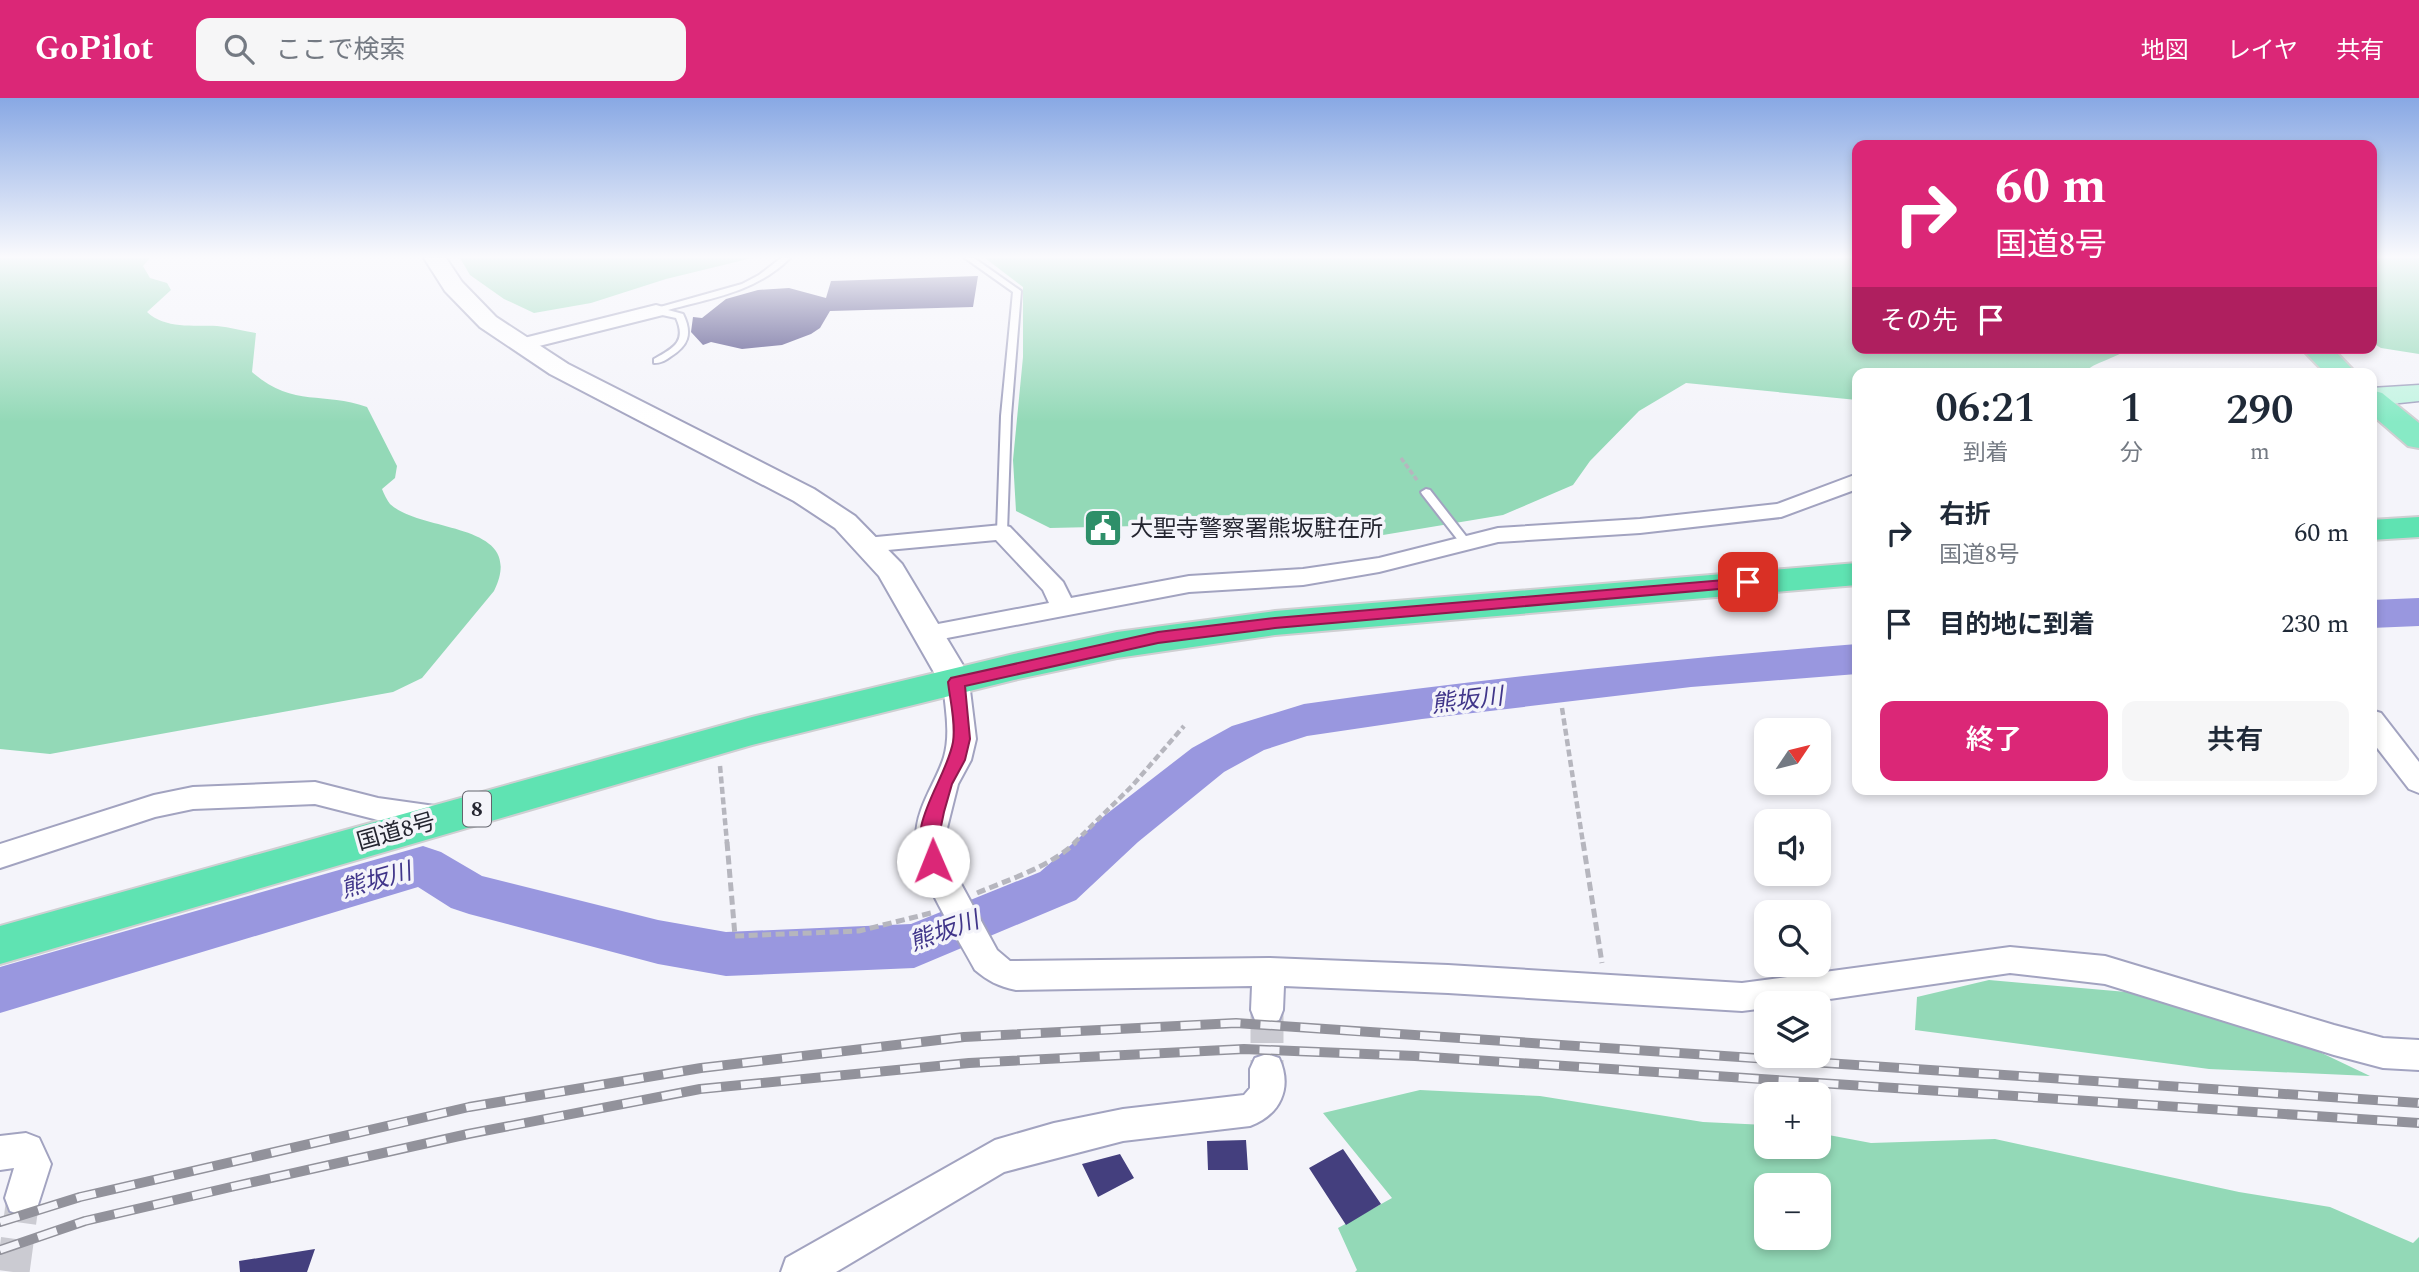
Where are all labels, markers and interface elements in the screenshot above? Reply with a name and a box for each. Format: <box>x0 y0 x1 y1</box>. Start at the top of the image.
search box <box>196 18 686 81</box>
text: GoPilot <box>35 24 154 74</box>
icon: search <box>220 30 258 68</box>
text: ここで検索 <box>276 30 406 70</box>
text: 地図 <box>2141 33 2189 69</box>
text: レイヤ <box>2227 33 2298 69</box>
text: 共有 <box>2336 33 2384 69</box>
text: 60 m <box>1995 150 2106 225</box>
icon: right <box>1880 168 1971 259</box>
text: 国道8号 <box>1995 221 2107 270</box>
text: その先 <box>1880 301 1958 341</box>
icon: arrive <box>1972 301 2010 339</box>
text: 06:21 <box>1935 377 2036 440</box>
text: 1 <box>2120 377 2142 440</box>
text: 290 <box>2226 379 2294 442</box>
text: m <box>2250 435 2270 470</box>
text: 到着 <box>1963 436 2009 471</box>
text: 分 <box>2120 436 2143 471</box>
text: 右折 <box>1939 495 1991 535</box>
public building icon: 大聖寺警察署熊坂駐在所 <box>1082 507 1124 549</box>
place label: 大聖寺警察署熊坂駐在所 <box>1130 512 1383 547</box>
text: 60 m <box>2294 513 2349 553</box>
icon: right <box>1880 514 1918 552</box>
text: 国道8号 <box>1939 538 2020 573</box>
pin <box>1718 552 1778 612</box>
icon: arrive <box>1729 563 1767 601</box>
text: 230 m <box>2281 604 2349 644</box>
icon: arrive <box>1880 605 1918 643</box>
text: 目的地に到着 <box>1939 605 2095 645</box>
water label: 熊坂川 <box>1429 678 1508 723</box>
button: 終了 <box>1880 701 2108 781</box>
button: 共有 <box>2122 701 2349 781</box>
north arrow <box>1754 718 1830 794</box>
map controls <box>1754 718 1831 1250</box>
road number: 8 <box>463 792 491 826</box>
street label: 国道8号 <box>353 805 440 860</box>
button: sound <box>1754 809 1831 886</box>
position arrow <box>896 824 970 898</box>
water label: 熊坂川 <box>337 853 419 908</box>
button: search <box>1754 900 1831 977</box>
water label: 熊坂川 <box>904 902 987 961</box>
button: layers <box>1754 991 1831 1068</box>
button: + <box>1754 1082 1831 1159</box>
button: − <box>1754 1173 1831 1250</box>

